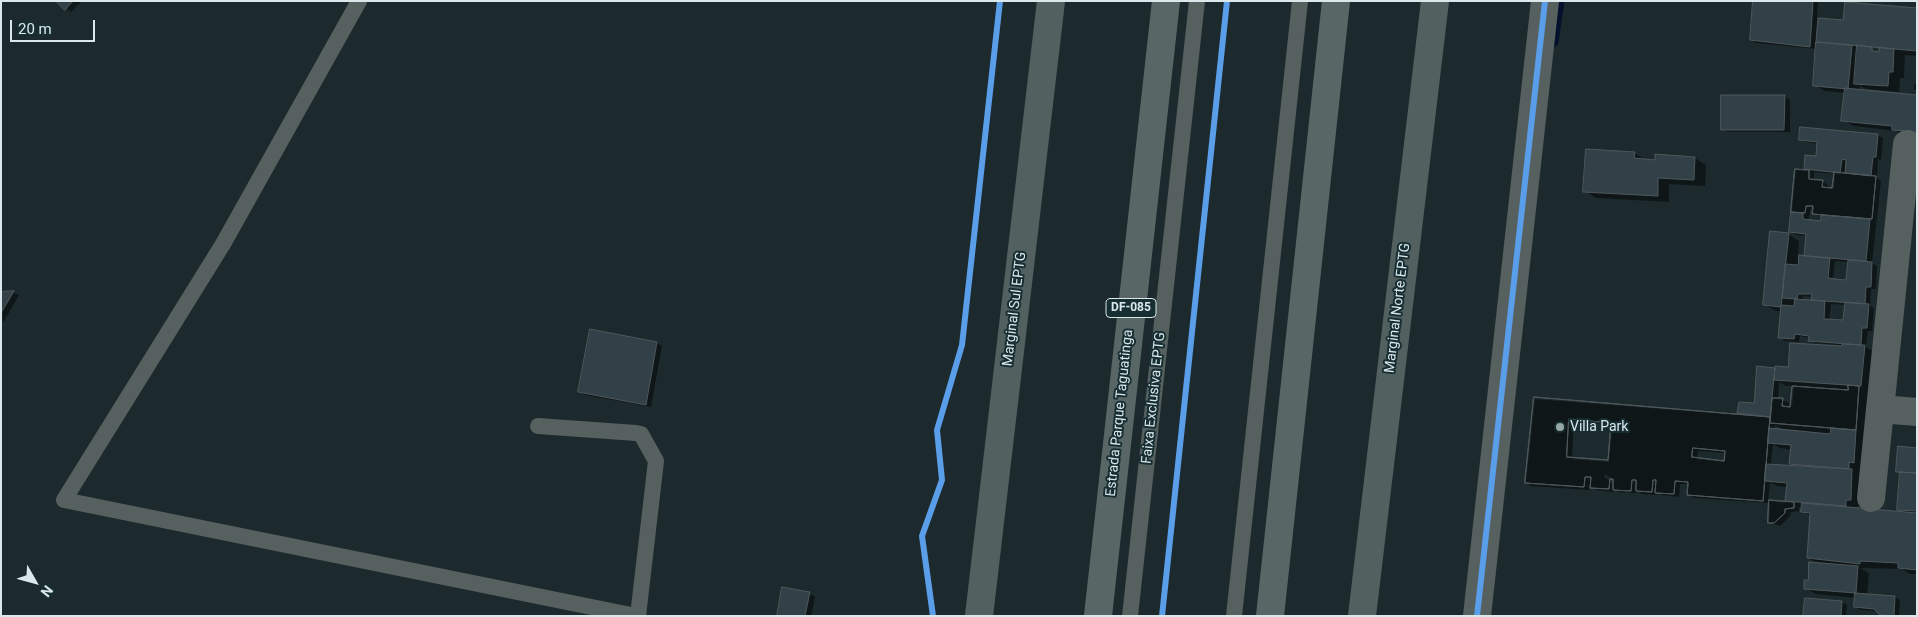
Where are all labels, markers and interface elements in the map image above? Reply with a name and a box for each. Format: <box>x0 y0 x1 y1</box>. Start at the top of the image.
scale bar <box>12 10 98 42</box>
text: 20 m <box>18 20 52 38</box>
street label: Marginal Norte EPTG <box>1382 242 1414 374</box>
street label: Marginal Sul EPTG <box>1000 251 1030 367</box>
road number: DF-085 <box>1106 298 1156 318</box>
street label: Estrada Parque Taguatinga <box>1103 329 1137 497</box>
street label: Faixa Exclusiva EPTG <box>1139 331 1169 465</box>
place label: Villa Park <box>1570 419 1628 435</box>
marker: Villa Park <box>1554 421 1566 433</box>
north arrow <box>10 557 60 607</box>
text: N <box>37 582 56 600</box>

